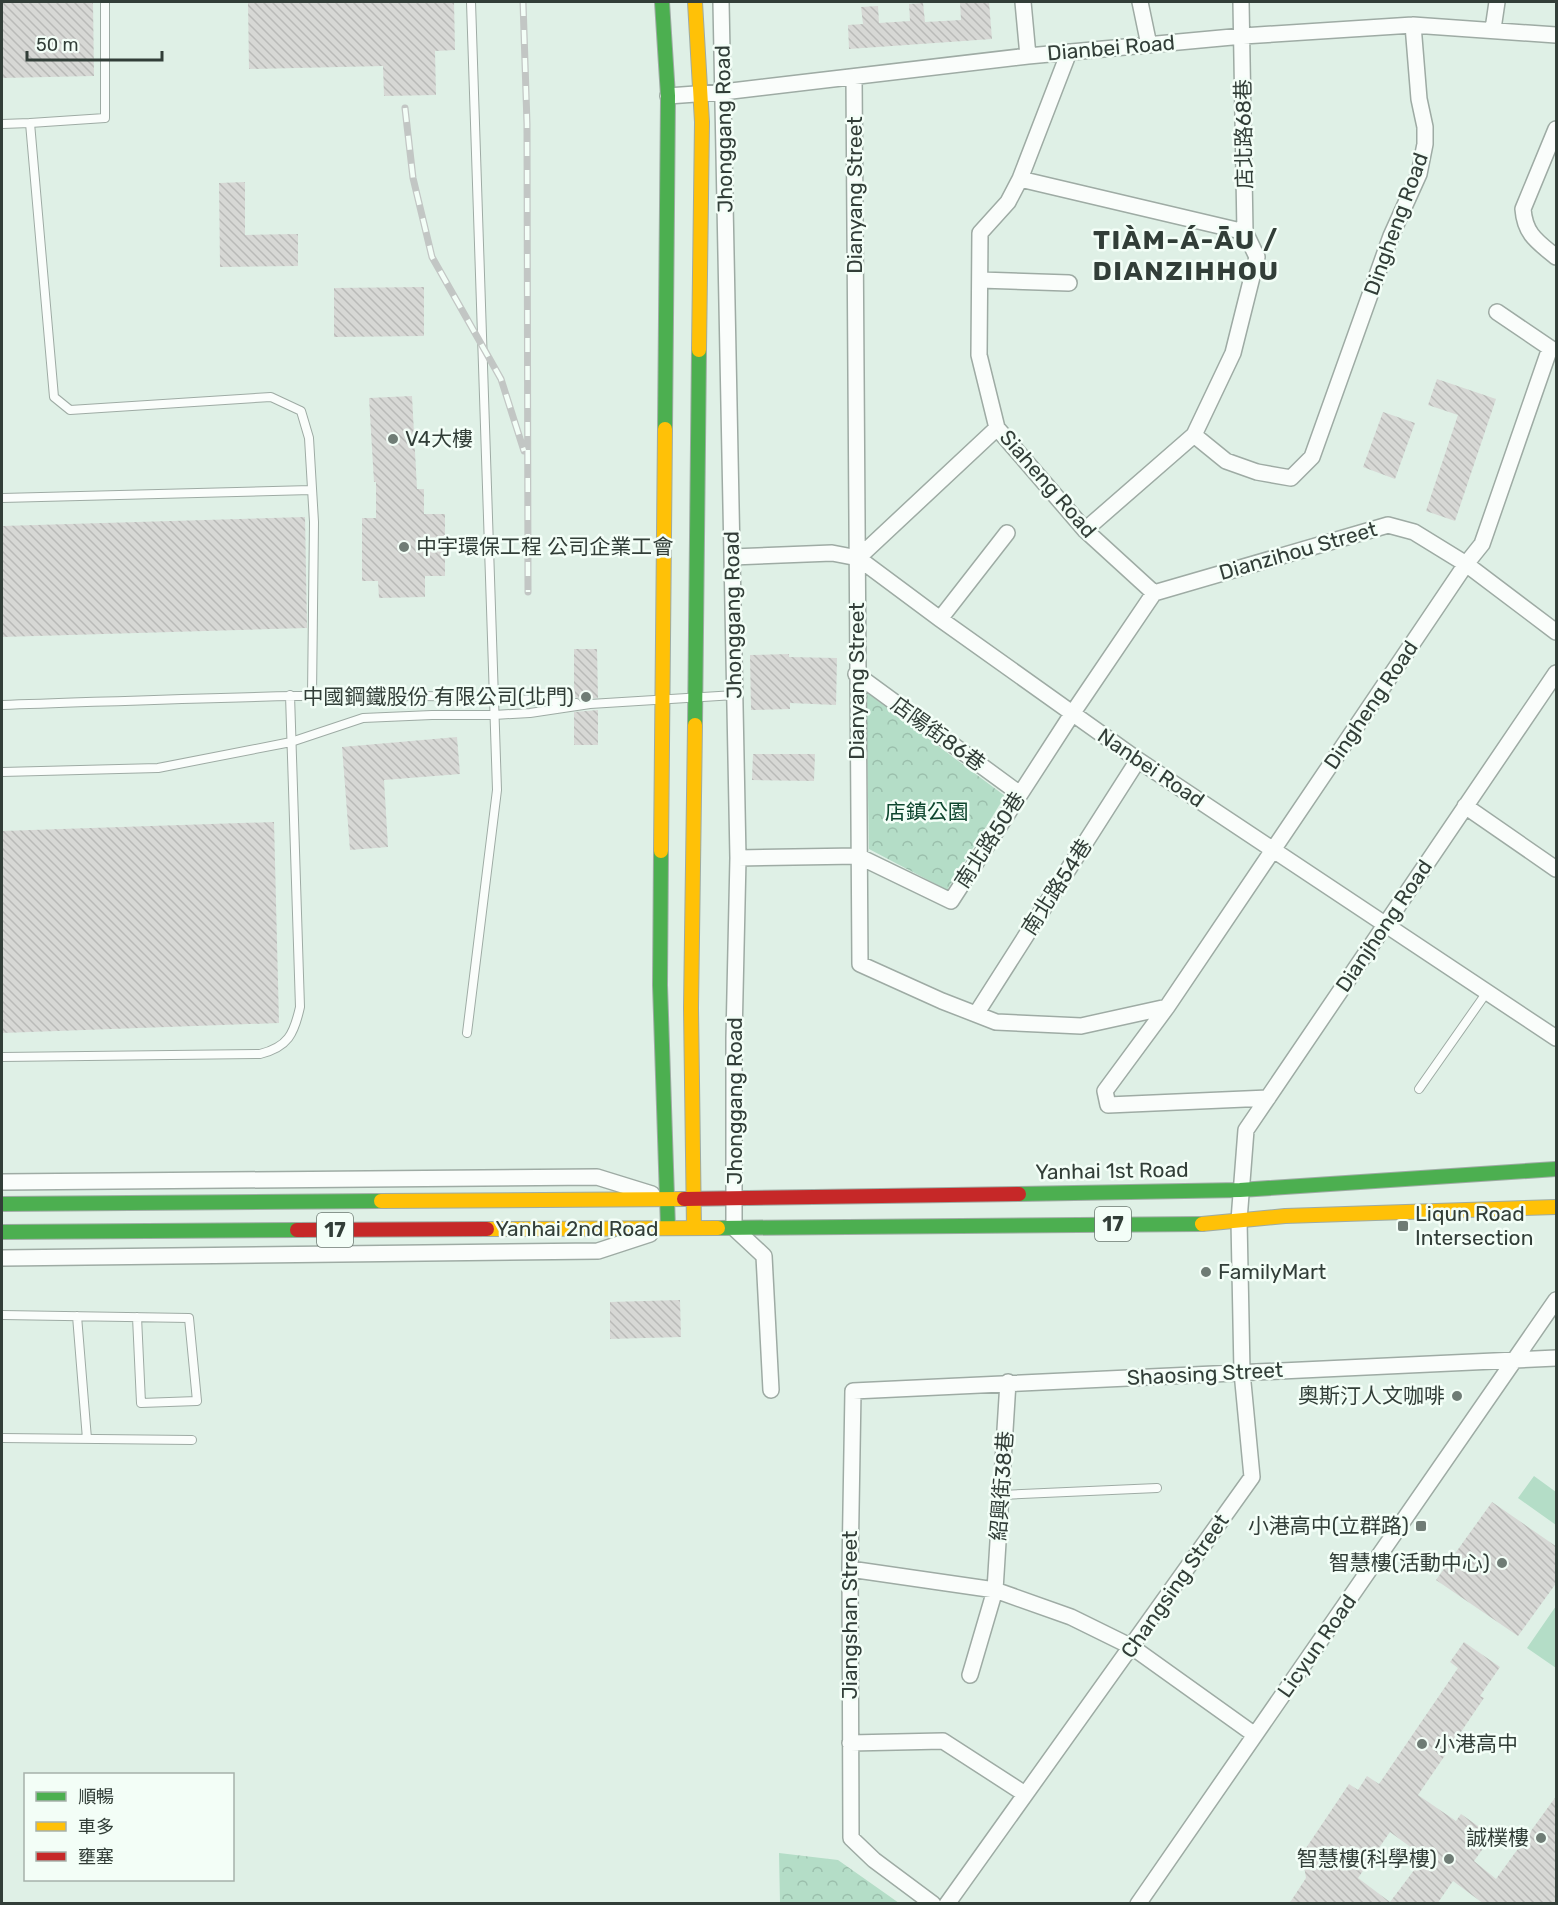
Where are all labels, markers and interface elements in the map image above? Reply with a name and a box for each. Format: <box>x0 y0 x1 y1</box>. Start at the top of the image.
scale bar <box>27 24 162 62</box>
street label: Dianbei Road <box>1046 29 1176 66</box>
text: 50 m <box>36 34 79 56</box>
street label: Jhonggang Road <box>710 45 737 213</box>
street label: 店北路68巷 <box>1230 79 1257 189</box>
street label: Dianyang Street <box>842 116 867 274</box>
street label: Dingheng Road <box>1358 149 1433 298</box>
district label: TIÀM-Á-ĀU / DIANZIHHOU <box>1092 224 1280 287</box>
street label: Siaheng Road <box>995 425 1102 543</box>
place label: V4大樓 <box>405 426 473 451</box>
marker: V4大樓 <box>386 432 400 446</box>
street label: Dianzihou Street <box>1216 516 1380 585</box>
street label: Jhonggang Road <box>719 531 746 699</box>
place label: 中宇環保工程 公司企業工會 <box>416 534 673 559</box>
marker: 中宇環保工程 公司企業工會 <box>397 540 411 554</box>
street label: Dianyang Street <box>844 602 869 760</box>
street label: Dingheng Road <box>1318 636 1423 774</box>
place label: 中國鋼鐵股份 有限公司(北門) <box>303 684 574 709</box>
marker: 中國鋼鐵股份 有限公司(北門) <box>579 690 593 704</box>
street label: 店陽街86巷 <box>886 691 990 776</box>
street label: Nanbei Road <box>1093 723 1209 812</box>
street label: 南北路50巷 <box>949 787 1030 893</box>
park label: 店鎮公園 <box>885 799 969 824</box>
street label: 南北路54巷 <box>1016 834 1097 939</box>
street label: Dianjhong Road <box>1330 855 1437 997</box>
street label: Jhonggang Road <box>722 1017 747 1185</box>
street label: Yanhai 1st Road <box>1035 1157 1189 1184</box>
place label: Liqun Road Intersection <box>1415 1201 1533 1250</box>
road number: 17 <box>1095 1207 1131 1241</box>
road number: 17 <box>317 1213 353 1247</box>
street label: Yanhai 2nd Road <box>496 1216 658 1241</box>
marker: Liqun Road Intersection <box>1396 1219 1410 1233</box>
place label: FamilyMart <box>1218 1259 1326 1284</box>
marker: FamilyMart <box>1199 1265 1213 1279</box>
street label: Shaosing Street <box>1126 1357 1284 1390</box>
place label: 奧斯汀人文咖啡 <box>1298 1383 1445 1408</box>
marker: 奧斯汀人文咖啡 <box>1450 1389 1464 1403</box>
street label: 紹興街38巷 <box>985 1430 1018 1542</box>
street label: Changsing Street <box>1115 1509 1234 1663</box>
place label: 小港高中(立群路) <box>1248 1513 1409 1538</box>
marker: 小港高中(立群路) <box>1414 1519 1428 1533</box>
street label: Jiangshan Street <box>837 1531 862 1699</box>
place label: 智慧樓(活動中心) <box>1329 1550 1490 1575</box>
marker: 智慧樓(活動中心) <box>1495 1556 1509 1570</box>
street label: Licyun Road <box>1272 1589 1361 1702</box>
place label: 小港高中 <box>1434 1731 1518 1756</box>
marker: 小港高中 <box>1415 1737 1429 1751</box>
legend <box>24 1773 234 1881</box>
text: 順暢 <box>78 1786 114 1808</box>
text: 車多 <box>78 1816 114 1838</box>
place label: 誠樸樓 <box>1466 1825 1529 1850</box>
marker: 誠樸樓 <box>1534 1831 1548 1845</box>
text: 壅塞 <box>78 1846 114 1868</box>
place label: 智慧樓(科學樓) <box>1297 1846 1437 1871</box>
marker: 智慧樓(科學樓) <box>1442 1852 1456 1866</box>

